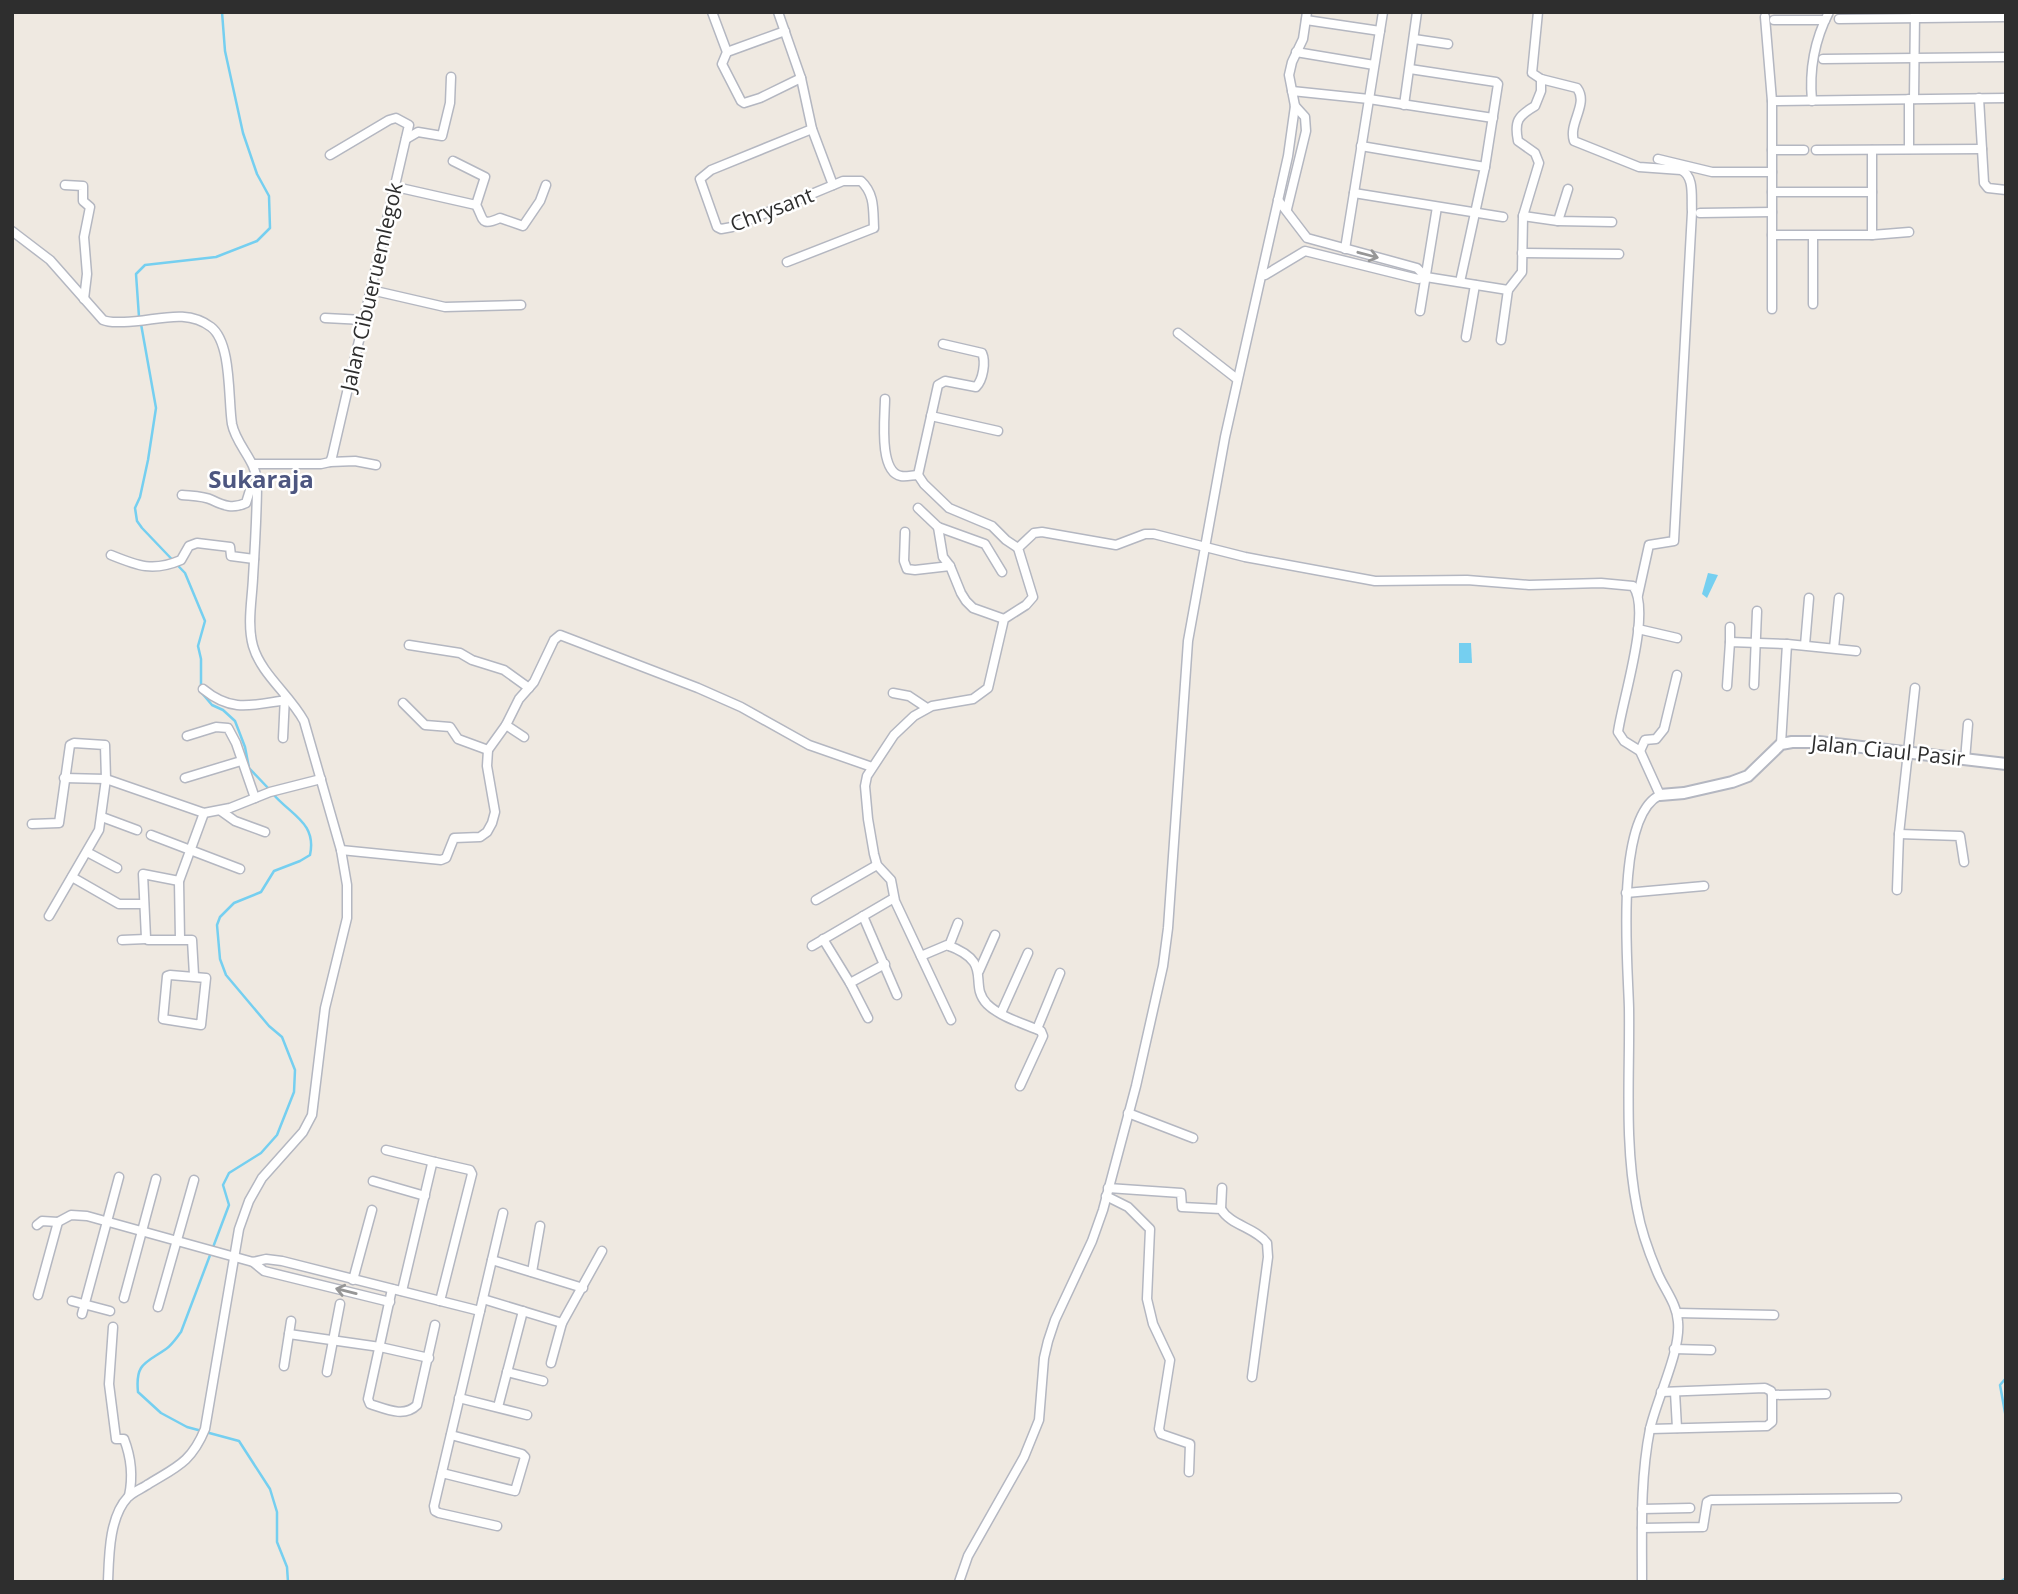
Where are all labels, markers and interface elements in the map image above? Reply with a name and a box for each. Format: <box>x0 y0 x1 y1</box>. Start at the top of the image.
street label: Jalan Cibueruemlegok <box>333 180 409 396</box>
street label: Chrysant <box>726 180 817 238</box>
one-way arrow <box>1356 249 1379 262</box>
district label: Sukaraja <box>208 462 314 495</box>
street label: Jalan Ciaul Pasir <box>1808 728 1967 772</box>
one-way arrow <box>335 1284 358 1298</box>

